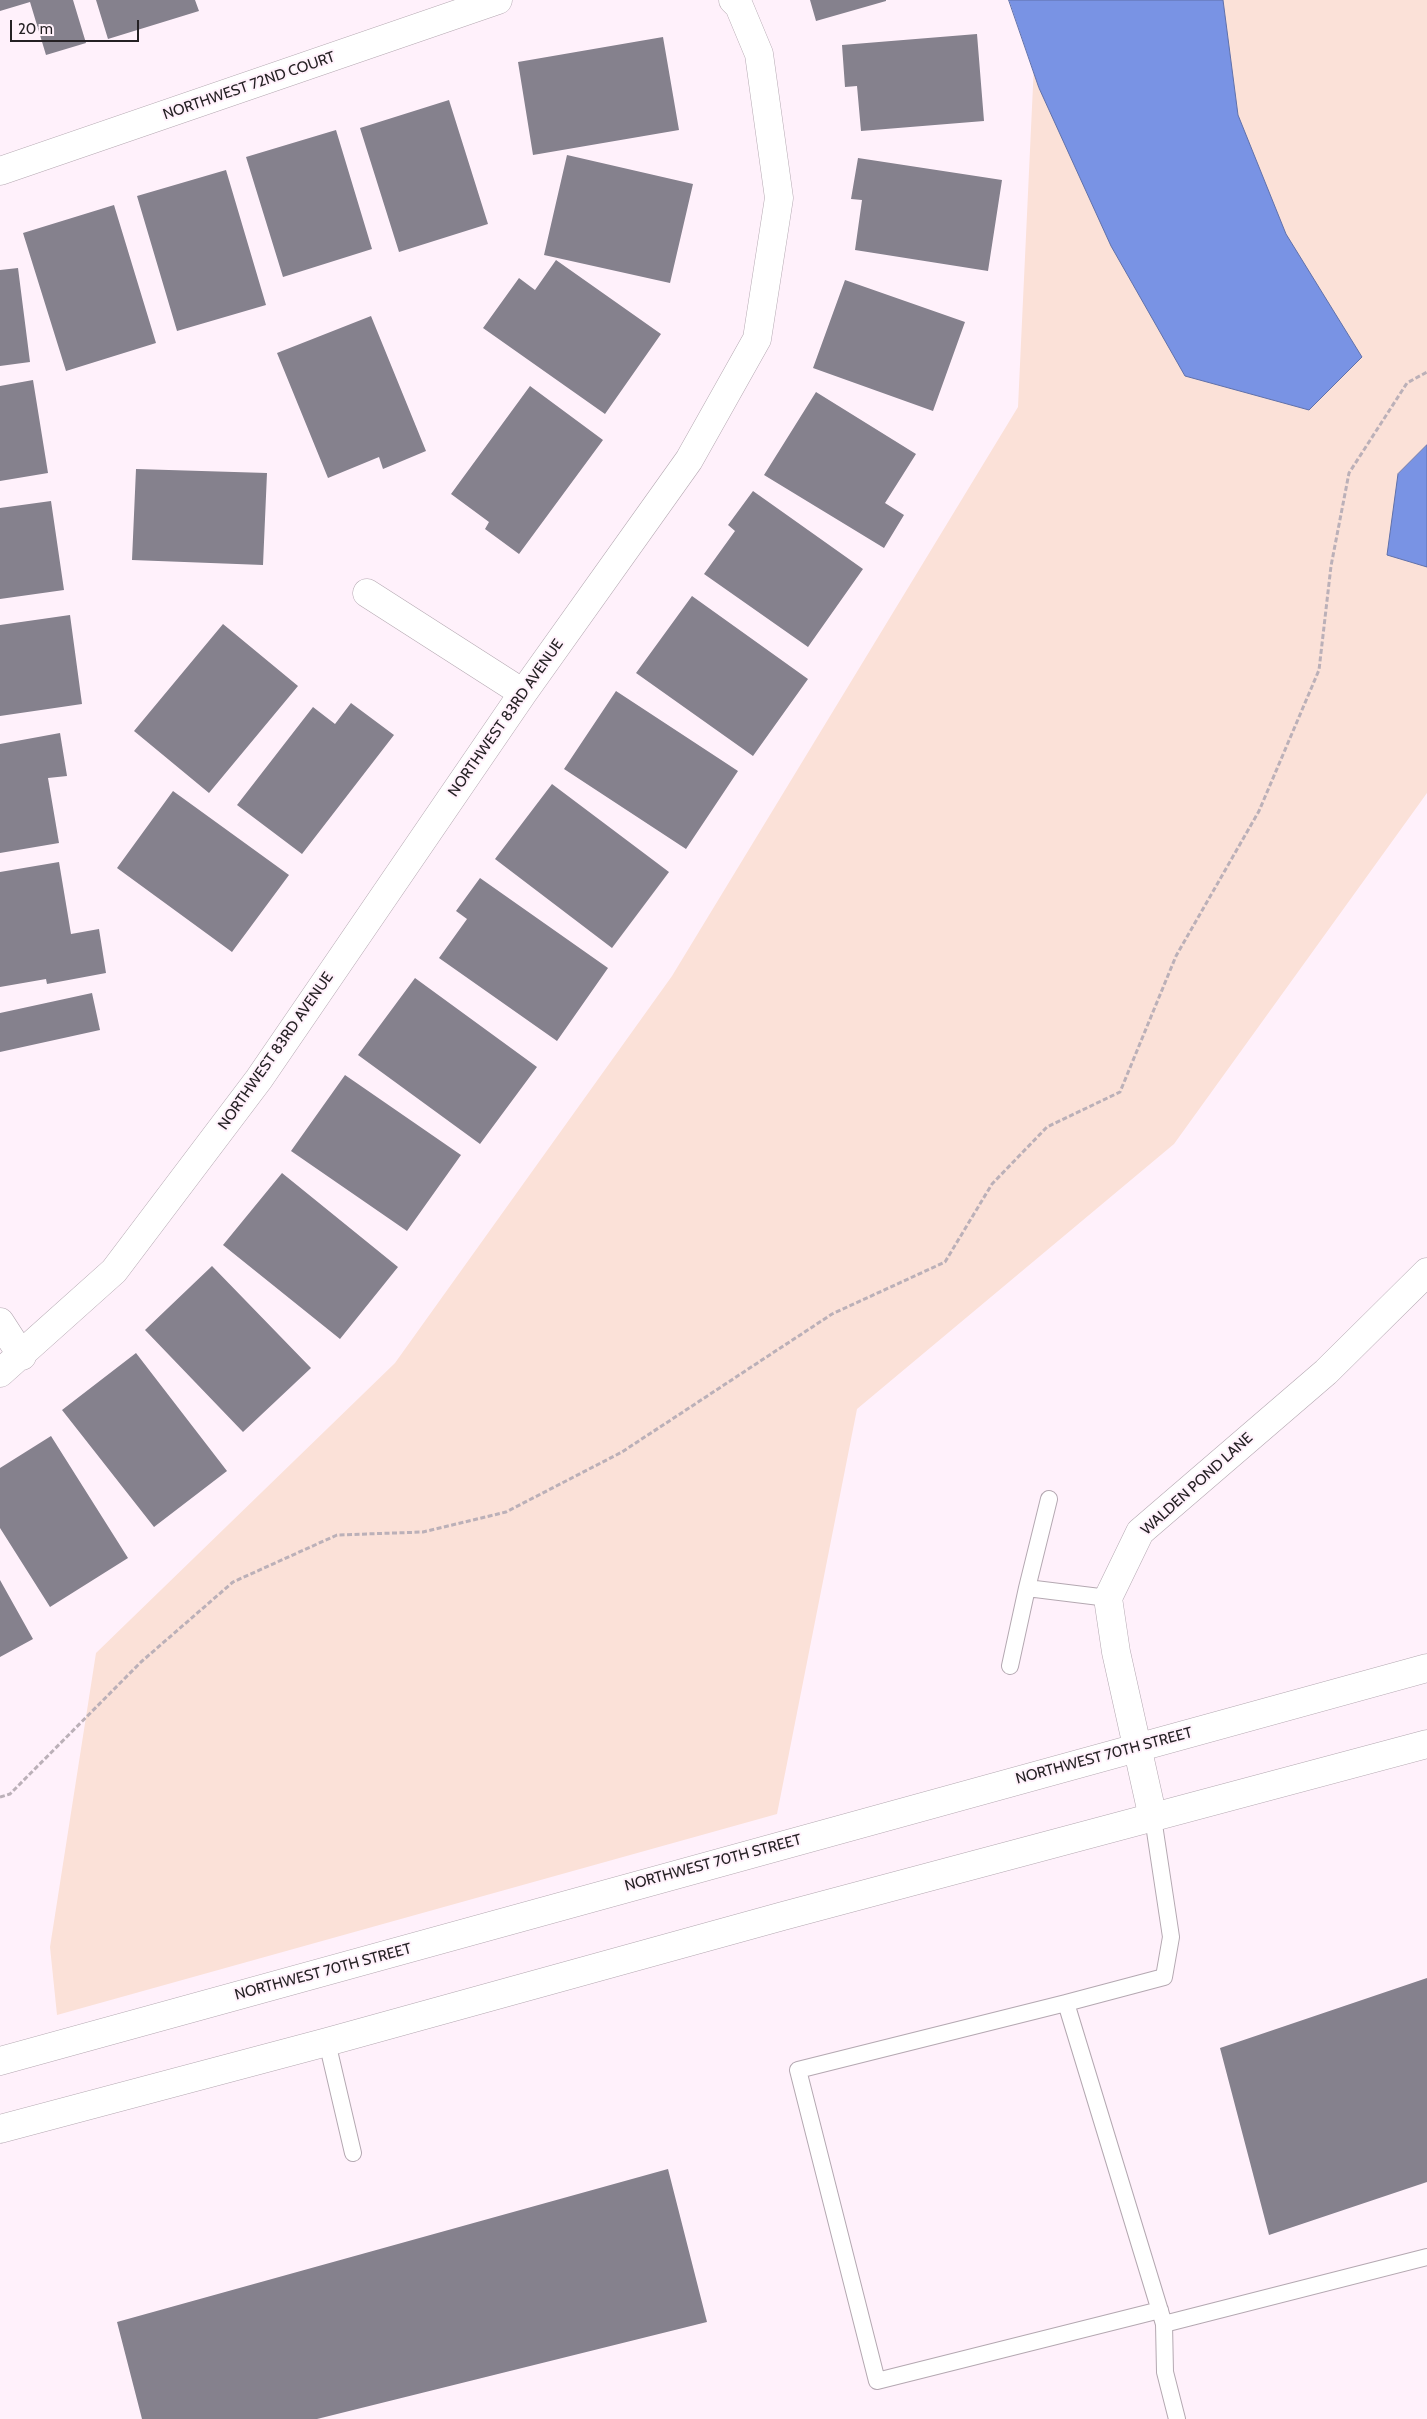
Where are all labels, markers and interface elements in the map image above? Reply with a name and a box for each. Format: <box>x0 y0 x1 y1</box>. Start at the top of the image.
scale bar <box>12 10 141 42</box>
text: 20 m <box>18 20 53 38</box>
street label: NORTHWEST 72ND COURT <box>161 48 337 124</box>
street label: NORTHWEST 83RD AVENUE <box>445 636 567 800</box>
street label: NORTHWEST 83RD AVENUE <box>215 969 337 1133</box>
street label: WALDEN POND LANE <box>1137 1429 1257 1539</box>
street label: NORTHWEST 70TH STREET <box>1014 1724 1194 1788</box>
street label: NORTHWEST 70TH STREET <box>623 1831 803 1895</box>
street label: NORTHWEST 70TH STREET <box>233 1940 413 2004</box>

